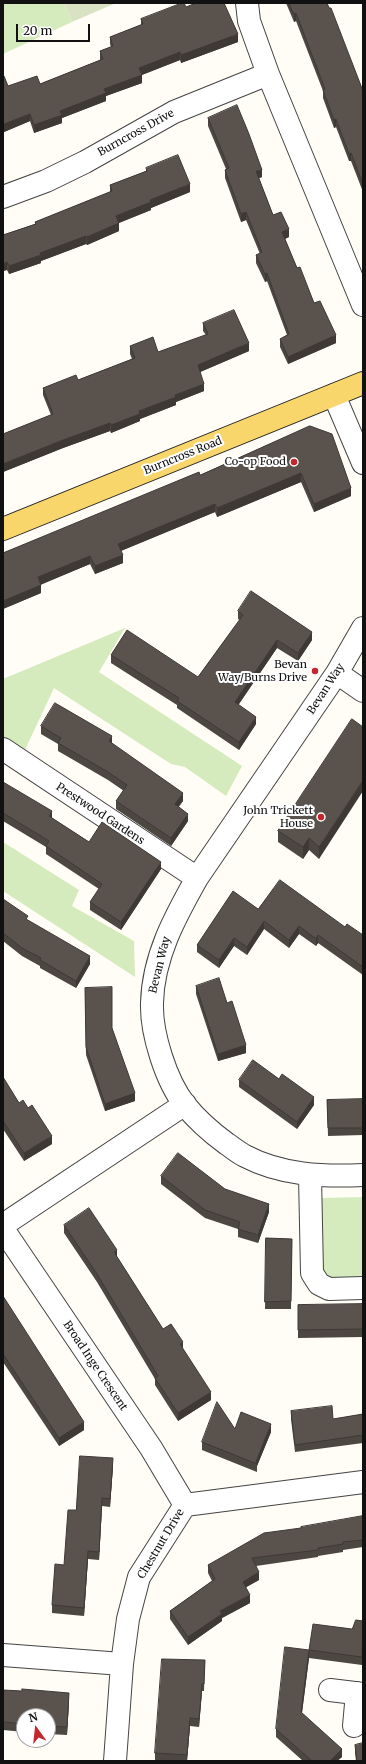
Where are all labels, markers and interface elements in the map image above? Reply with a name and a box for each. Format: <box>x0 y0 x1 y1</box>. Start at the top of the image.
scale bar <box>18 16 92 42</box>
text: 20 m <box>23 23 52 38</box>
street label: Burncross Drive <box>96 107 176 159</box>
street label: Burncross Road <box>142 434 224 478</box>
place label: Co-op Food <box>225 455 286 469</box>
marker: Co-op Food <box>289 457 299 467</box>
place label: Bevan Way/Burns Drive <box>218 658 307 684</box>
street label: Bevan Way <box>305 661 347 717</box>
marker: Bevan Way/Burns Drive <box>310 666 320 676</box>
street label: Prestwood Gardens <box>53 780 147 848</box>
place label: John Trickett House <box>243 804 313 830</box>
marker: John Trickett House <box>316 812 326 822</box>
street label: Bevan Way <box>147 935 173 995</box>
street label: Broad Inge Crescent <box>60 1319 130 1413</box>
street label: Chestnut Drive <box>135 1507 187 1581</box>
north arrow <box>16 1708 56 1748</box>
text: N <box>27 1709 39 1725</box>

